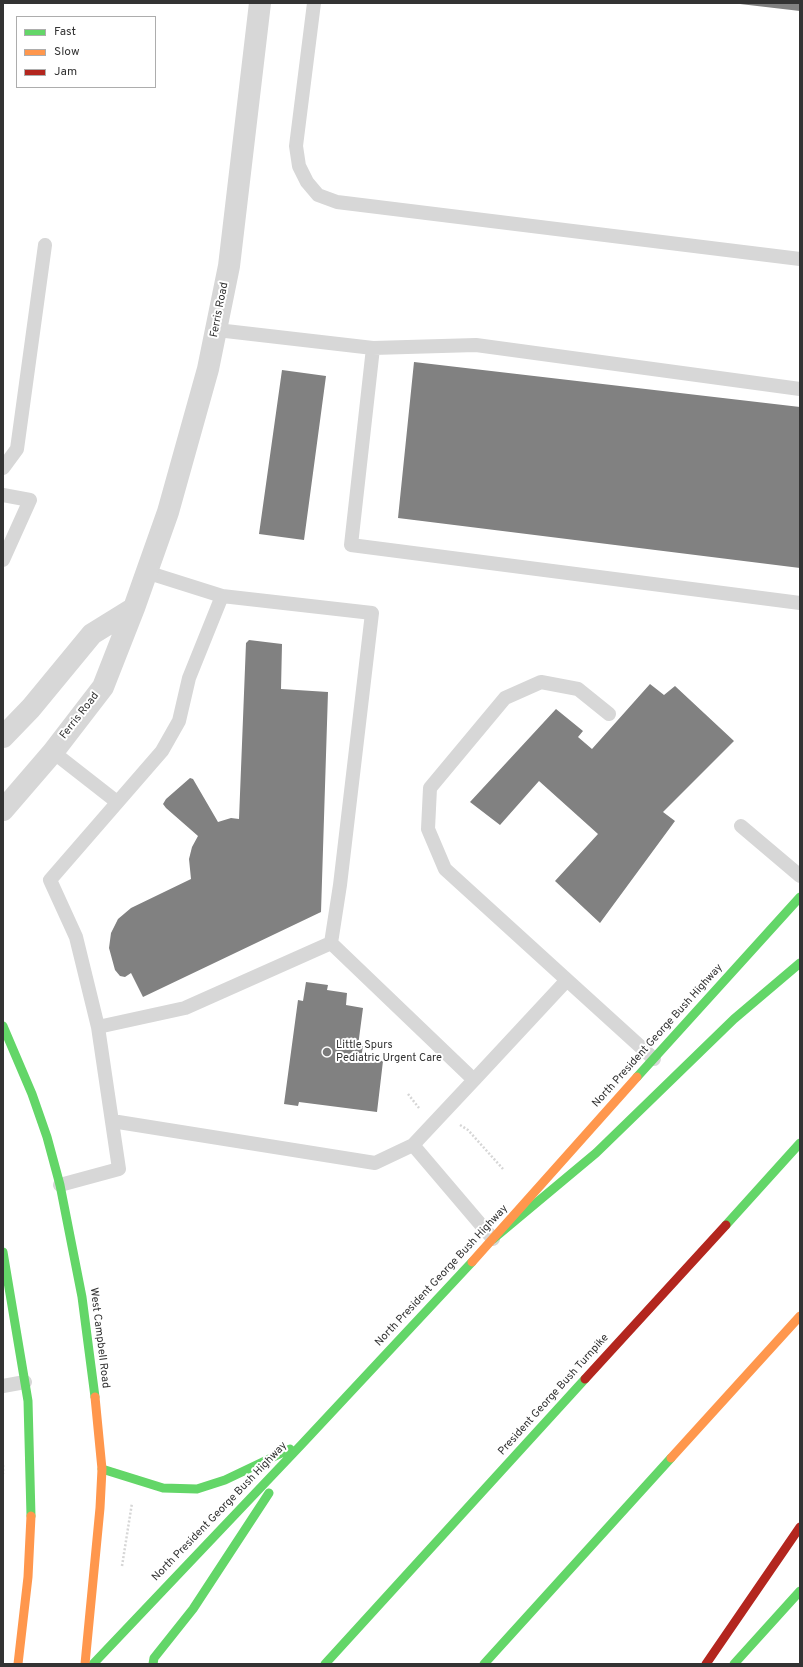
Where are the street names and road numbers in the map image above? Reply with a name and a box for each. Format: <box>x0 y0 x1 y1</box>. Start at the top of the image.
street label: Ferris Road <box>208 281 232 339</box>
street label: Ferris Road <box>58 690 102 742</box>
street label: North President George Bush Highway <box>590 962 726 1110</box>
street label: North President George Bush Highway <box>373 1203 511 1349</box>
street label: West Campbell Road <box>86 1287 112 1389</box>
street label: President George Bush Turnpike <box>496 1332 612 1458</box>
street label: North President George Bush Highway <box>150 1440 290 1584</box>

